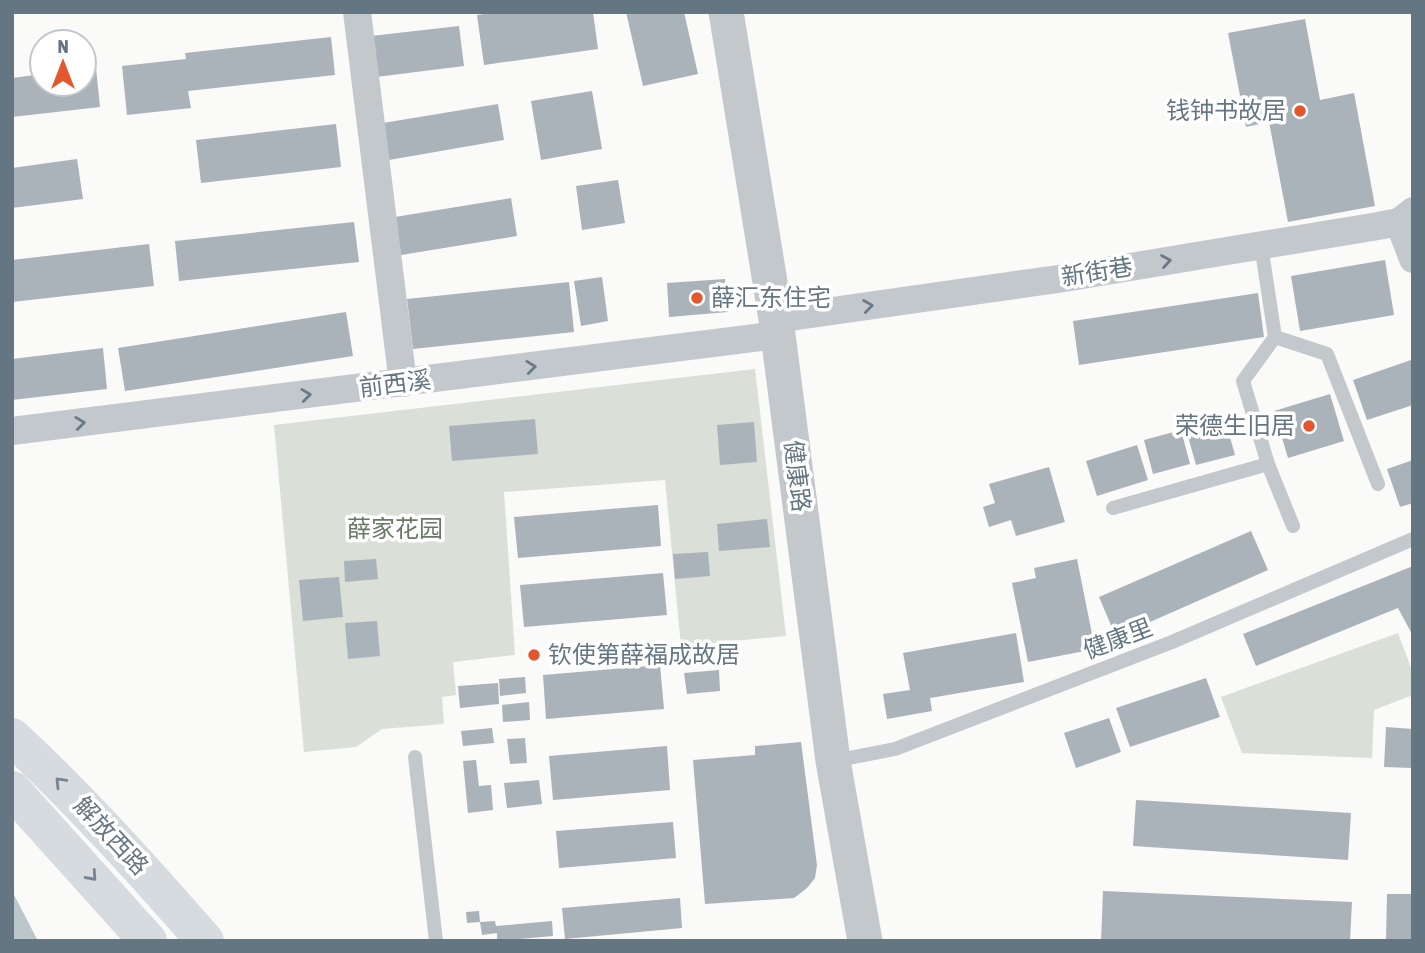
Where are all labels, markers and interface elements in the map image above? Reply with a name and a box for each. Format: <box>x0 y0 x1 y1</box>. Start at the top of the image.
north arrow <box>28 28 98 98</box>
text: N <box>57 35 69 57</box>
place label: 钱钟书故居 <box>1166 97 1286 124</box>
marker: 钱钟书故居 <box>1292 103 1308 119</box>
street label: 新街巷 <box>1059 253 1135 290</box>
one-way arrow <box>1160 254 1172 269</box>
place label: 薛汇东住宅 <box>711 284 831 311</box>
marker: 薛汇东住宅 <box>689 290 705 306</box>
one-way arrow <box>862 298 874 313</box>
one-way arrow <box>526 359 537 374</box>
street label: 前西溪 <box>358 366 432 401</box>
one-way arrow <box>300 388 312 403</box>
place label: 荣德生旧居 <box>1175 412 1295 439</box>
one-way arrow <box>74 416 86 431</box>
marker: 荣德生旧居 <box>1301 418 1317 434</box>
street label: 健康路 <box>780 439 815 513</box>
park label: 薛家花园 <box>347 515 443 542</box>
street label: 健康里 <box>1079 613 1156 664</box>
place label: 钦使第薛福成故居 <box>548 641 740 668</box>
marker: 钦使第薛福成故居 <box>526 647 542 663</box>
one-way arrow <box>55 777 68 790</box>
street label: 解放西路 <box>69 791 154 880</box>
one-way arrow <box>83 868 96 881</box>

